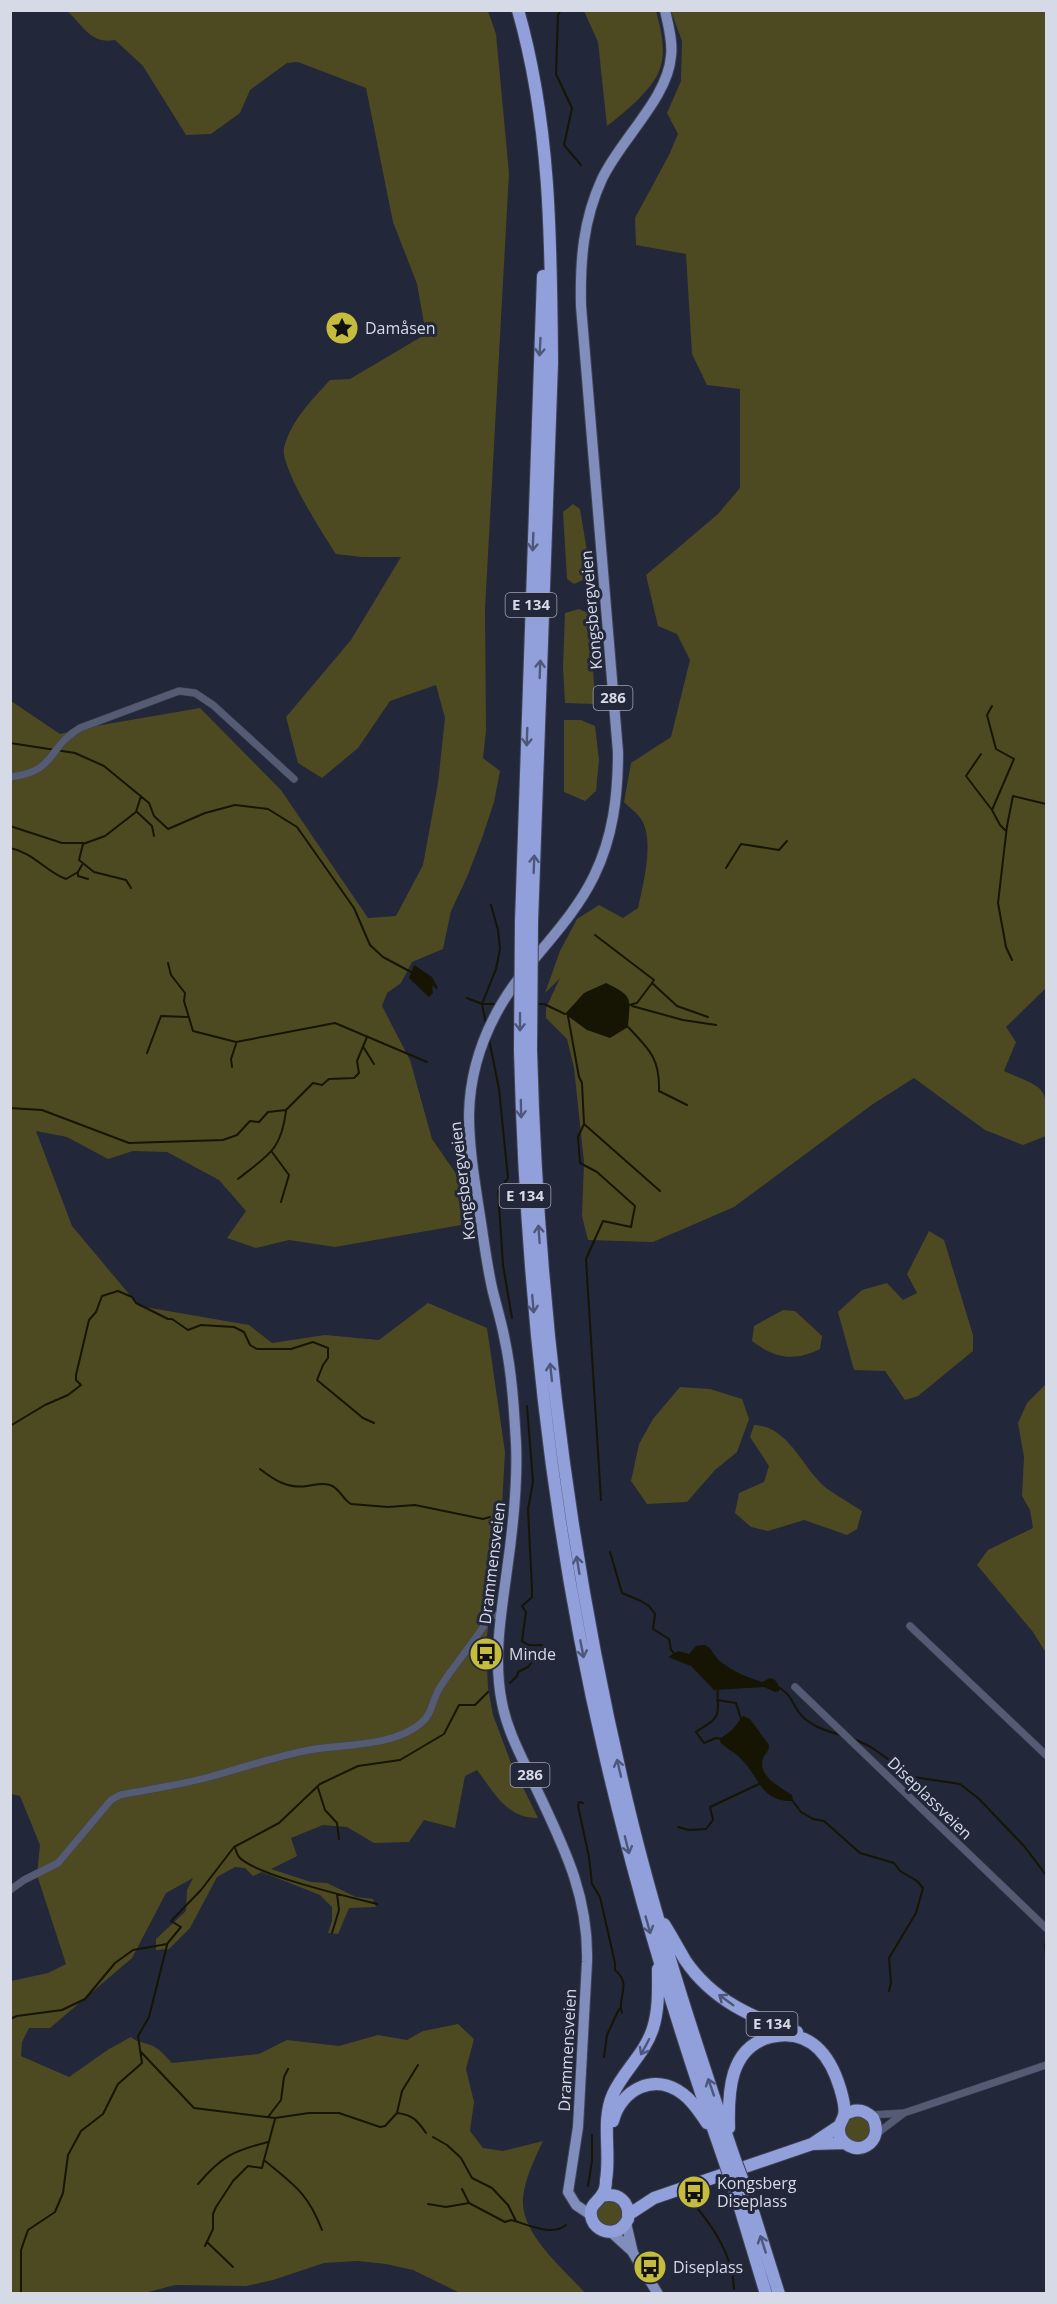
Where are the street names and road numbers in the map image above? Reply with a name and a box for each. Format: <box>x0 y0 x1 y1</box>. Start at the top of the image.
street label: Kongsbergveien <box>575 550 607 670</box>
road number: E 134 <box>506 593 556 617</box>
road number: 286 <box>594 686 632 710</box>
street label: Kongsbergveien <box>444 1120 480 1242</box>
road number: E 134 <box>500 1184 550 1208</box>
street label: Drammensveien <box>474 1501 510 1625</box>
street label: Diseplassveien <box>883 1752 977 1844</box>
road number: 286 <box>510 1763 550 1787</box>
street label: Drammensveien <box>553 1988 581 2112</box>
road number: E 134 <box>746 2012 798 2036</box>

